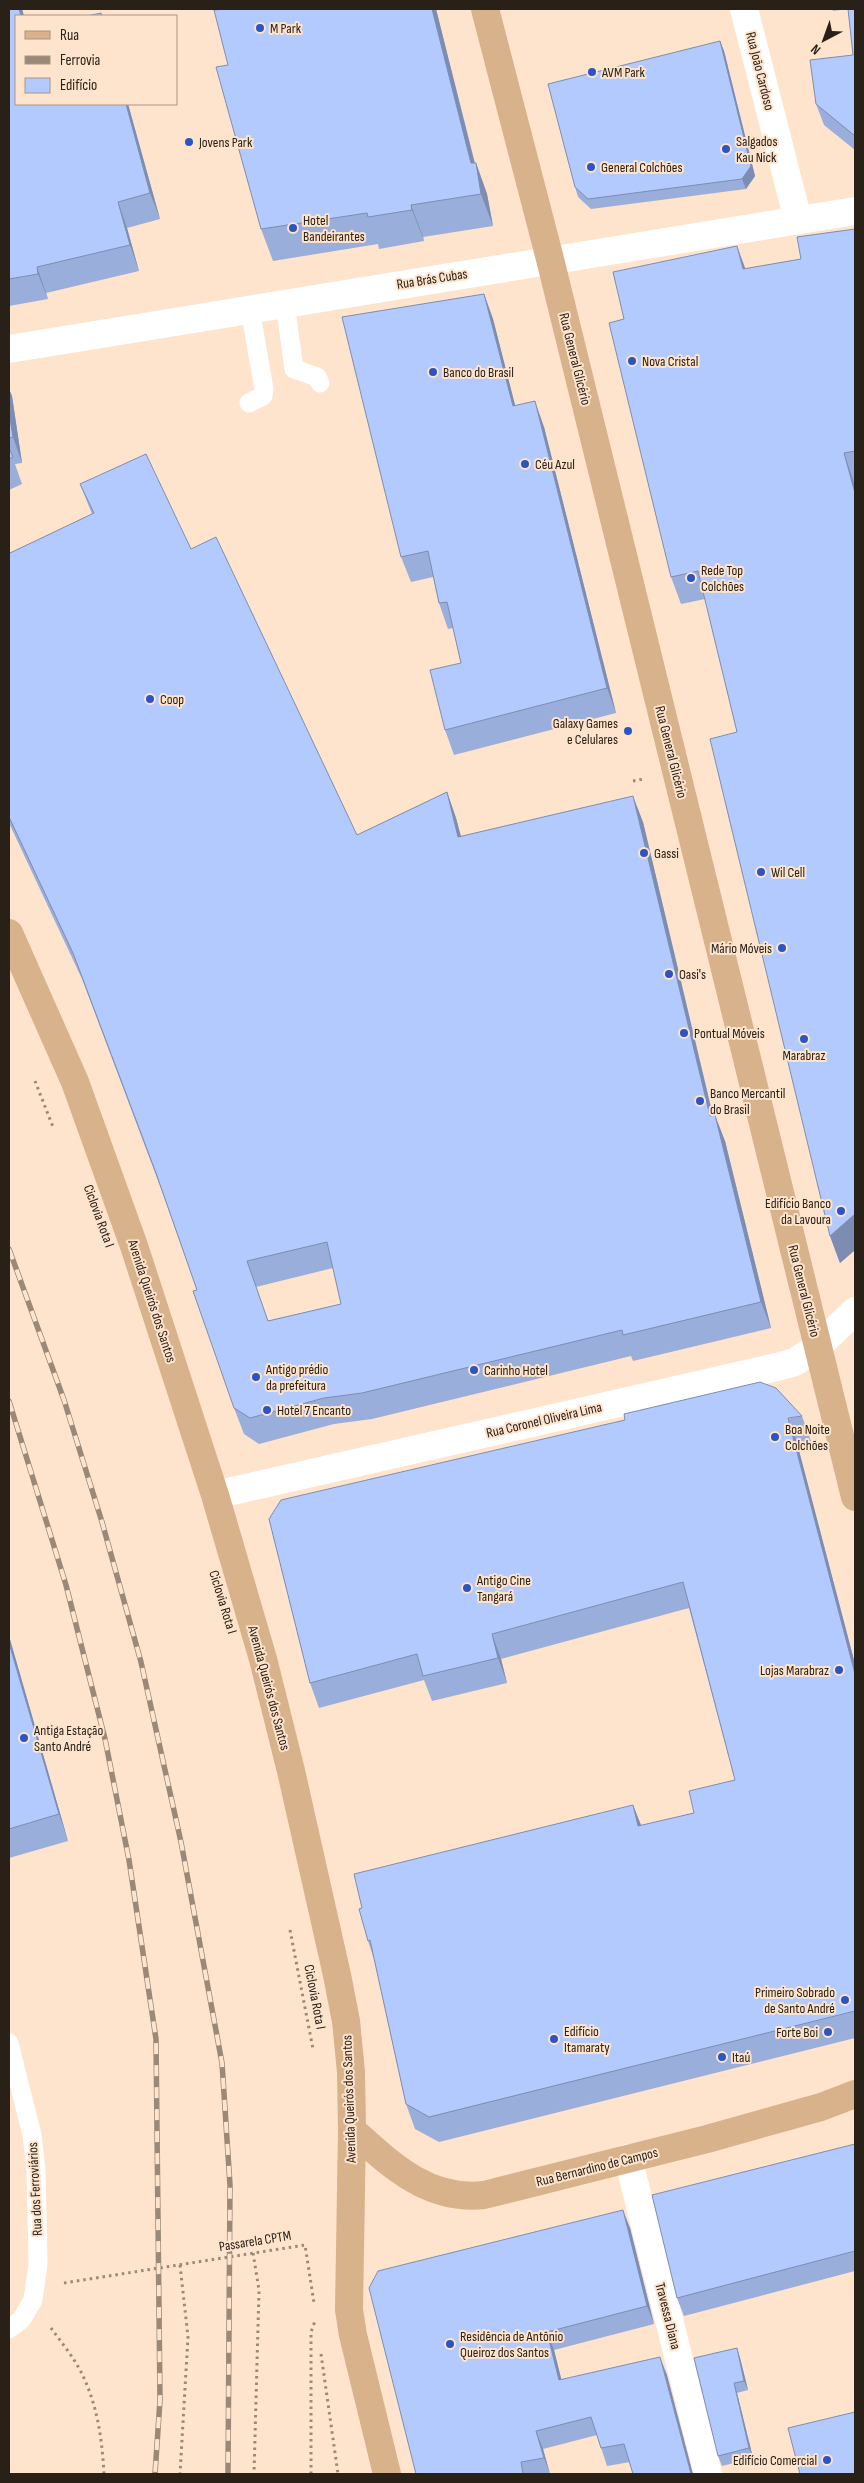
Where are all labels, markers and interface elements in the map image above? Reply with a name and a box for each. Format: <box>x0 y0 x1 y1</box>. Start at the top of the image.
legend <box>15 15 178 105</box>
north arrow <box>799 15 849 65</box>
place label: M Park <box>270 20 302 37</box>
marker: M Park <box>254 22 266 34</box>
text: Rua <box>60 26 79 45</box>
street label: Rua João Cardoso <box>742 30 778 112</box>
text: N <box>807 41 824 58</box>
text: Ferrovia <box>60 51 101 70</box>
place label: AVM Park <box>601 64 646 81</box>
marker: AVM Park <box>586 66 598 78</box>
text: Edifício <box>60 76 97 95</box>
place label: Salgados Kau Nick <box>736 133 777 166</box>
place label: Jovens Park <box>198 134 253 151</box>
marker: Jovens Park <box>183 136 195 148</box>
marker: Salgados Kau Nick <box>720 143 732 155</box>
place label: General Colchões <box>601 159 682 176</box>
marker: General Colchões <box>585 161 597 173</box>
place label: Hotel Bandeirantes <box>303 212 365 245</box>
marker: Hotel Bandeirantes <box>287 222 299 234</box>
street label: Rua Brás Cubas <box>395 265 469 293</box>
street label: Rua General Glicério <box>555 311 595 407</box>
place label: Nova Cristal <box>642 353 698 370</box>
marker: Nova Cristal <box>626 355 638 367</box>
place label: Banco do Brasil <box>443 364 514 381</box>
marker: Banco do Brasil <box>427 366 439 378</box>
place label: Céu Azul <box>535 456 575 473</box>
marker: Céu Azul <box>519 458 531 470</box>
place label: Rede Top Colchões <box>701 562 744 595</box>
marker: Rede Top Colchões <box>685 572 697 584</box>
place label: Coop <box>160 691 184 708</box>
marker: Coop <box>144 693 156 705</box>
street label: Rua General Glicério <box>651 704 691 800</box>
place label: Galaxy Games e Celulares <box>553 715 618 748</box>
marker: Galaxy Games e Celulares <box>622 725 634 737</box>
place label: Gassi <box>654 845 679 862</box>
marker: Gassi <box>638 847 650 859</box>
place label: Wil Cell <box>771 864 805 881</box>
marker: Wil Cell <box>755 866 767 878</box>
place label: Mário Móveis <box>711 940 772 957</box>
marker: Mário Móveis <box>776 942 788 954</box>
place label: Oasi's <box>679 966 706 983</box>
marker: Oasi's <box>663 968 675 980</box>
place label: Pontual Móveis <box>694 1025 765 1042</box>
marker: Pontual Móveis <box>678 1027 690 1039</box>
marker: Marabraz <box>798 1033 810 1045</box>
place label: Marabraz <box>783 1047 825 1064</box>
place label: Banco Mercantil do Brasil <box>710 1085 785 1118</box>
marker: Banco Mercantil do Brasil <box>694 1095 706 1107</box>
street label: Ciclovia Rota I <box>80 1182 118 1250</box>
place label: Edifício Banco da Lavoura <box>765 1195 831 1228</box>
marker: Edifício Banco da Lavoura <box>835 1205 847 1217</box>
street label: Avenida Queirós dos Santos <box>124 1237 180 1365</box>
street label: Rua General Glicério <box>784 1243 824 1339</box>
place label: Antigo prédio da prefeitura <box>265 1361 328 1394</box>
place label: Carinho Hotel <box>484 1362 548 1379</box>
marker: Carinho Hotel <box>468 1364 480 1376</box>
marker: Antigo prédio da prefeitura <box>250 1371 262 1383</box>
street label: Rua Coronel Oliveira Lima <box>485 1398 603 1442</box>
place label: Hotel 7 Encanto <box>277 1402 351 1419</box>
marker: Hotel 7 Encanto <box>261 1404 273 1416</box>
place label: Boa Noite Colchões <box>785 1421 830 1454</box>
marker: Boa Noite Colchões <box>769 1431 781 1443</box>
street label: Ciclovia Rota I <box>205 1568 241 1636</box>
place label: Antigo Cine Tangará <box>476 1572 531 1605</box>
marker: Antigo Cine Tangará <box>461 1582 473 1594</box>
street label: Avenida Queirós dos Santos <box>244 1623 294 1752</box>
place label: Lojas Marabraz <box>760 1662 829 1679</box>
marker: Lojas Marabraz <box>833 1664 845 1676</box>
place label: Antiga Estação Santo André <box>33 1722 103 1755</box>
marker: Antiga Estação Santo André <box>18 1732 30 1744</box>
street label: Ciclovia Rota I <box>300 1963 330 2031</box>
place label: Primeiro Sobrado de Santo André <box>755 1984 835 2017</box>
marker: Primeiro Sobrado de Santo André <box>839 1994 851 2006</box>
place label: Edifício Itamaraty <box>564 2023 610 2056</box>
place label: Forte Boi <box>776 2024 818 2041</box>
marker: Forte Boi <box>822 2026 834 2038</box>
marker: Edifício Itamaraty <box>548 2033 560 2045</box>
street label: Avenida Queirós dos Santos <box>338 2035 360 2164</box>
place label: Itaú <box>732 2049 750 2066</box>
marker: Itaú <box>716 2051 728 2063</box>
street label: Rua dos Ferroviários <box>24 2142 46 2236</box>
street label: Rua Bernardino de Campos <box>534 2144 660 2190</box>
street label: Passarela CPTM <box>218 2227 292 2255</box>
street label: Travessa Diana <box>651 2281 685 2351</box>
place label: Residência de Antônio Queiroz dos Santos <box>460 2328 563 2361</box>
marker: Residência de Antônio Queiroz dos Santos <box>444 2338 456 2350</box>
place label: Edifício Comercial <box>733 2452 817 2469</box>
marker: Edifício Comercial <box>821 2454 833 2466</box>

